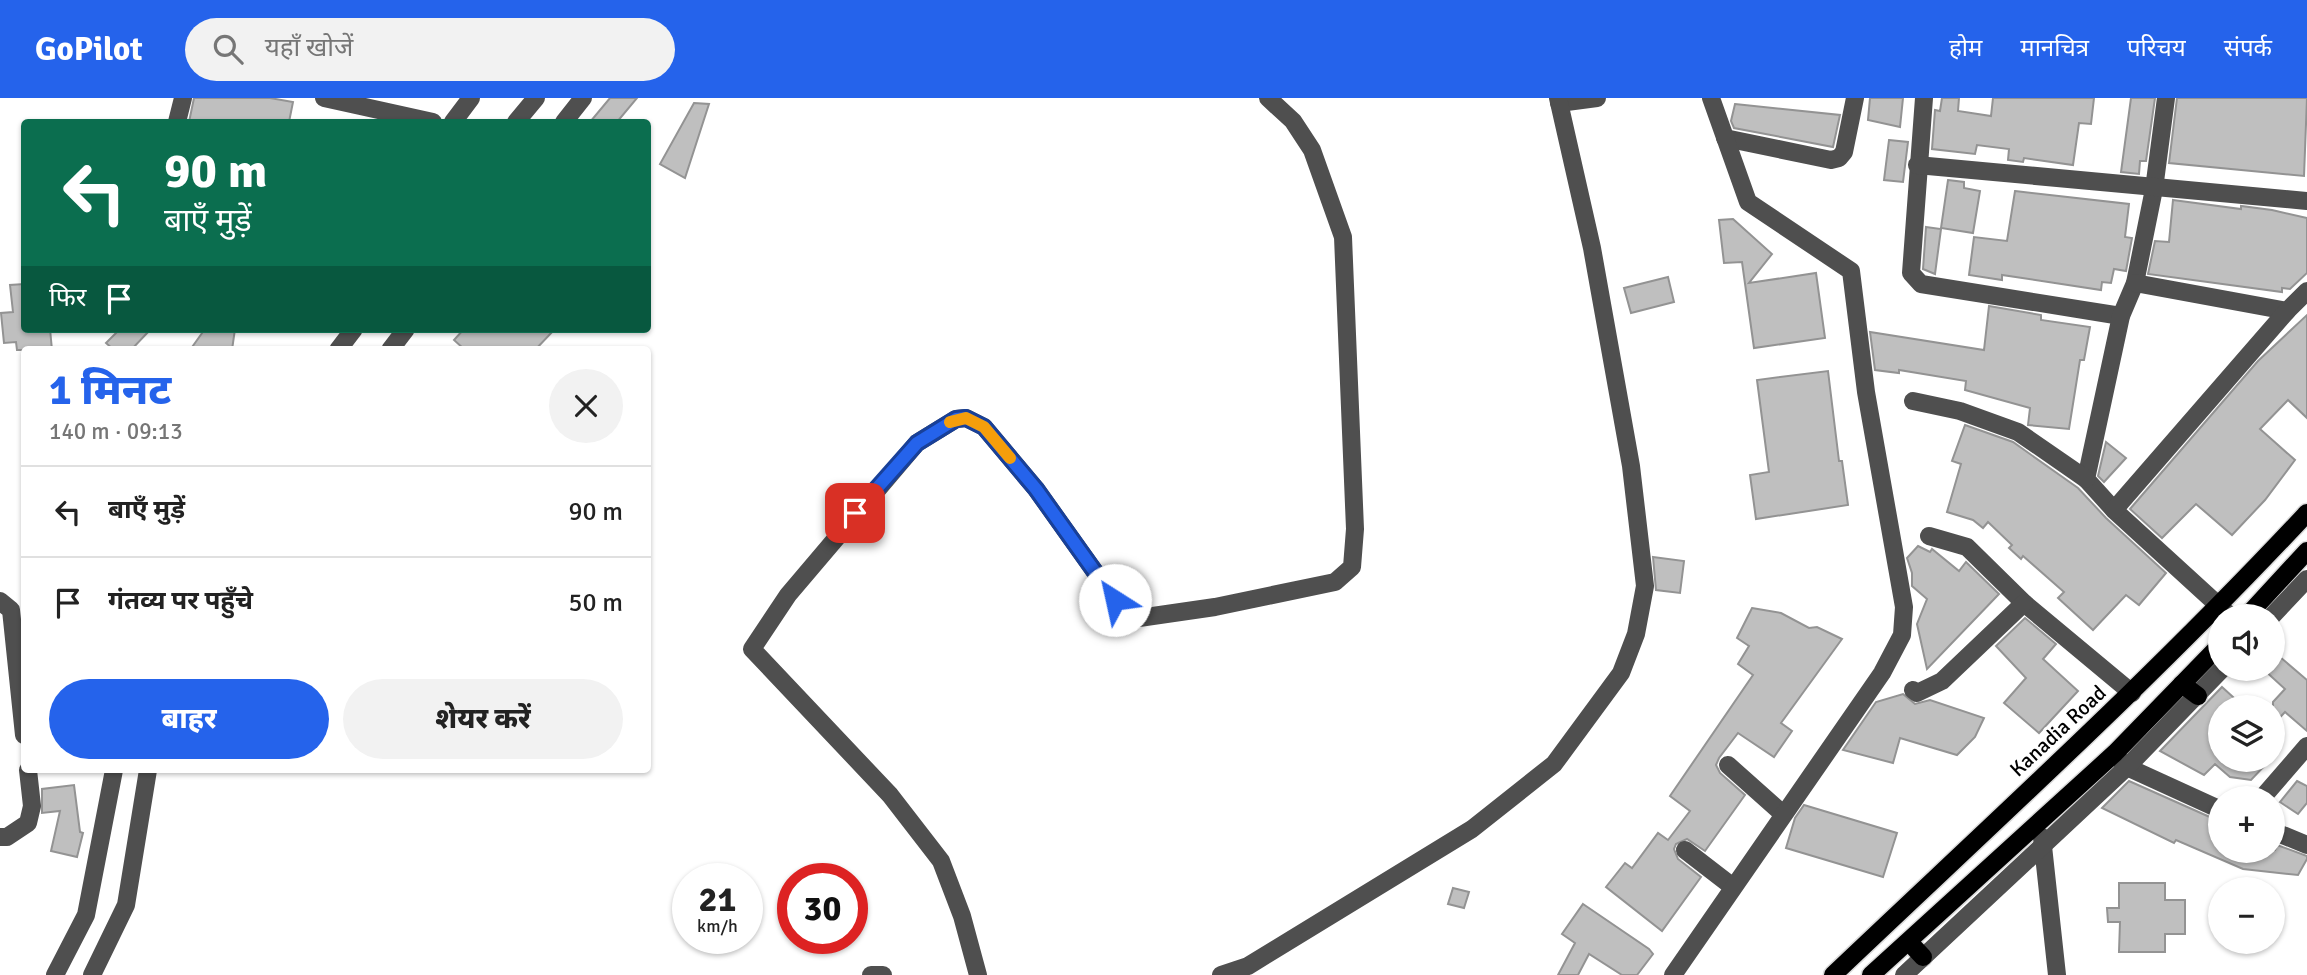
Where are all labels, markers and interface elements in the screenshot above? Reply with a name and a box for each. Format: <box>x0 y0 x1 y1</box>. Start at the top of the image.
search box <box>185 18 675 81</box>
text: GoPilot <box>35 29 143 70</box>
icon: search <box>209 30 247 68</box>
text: यहाँ खोजें <box>265 32 353 64</box>
text: होम <box>1949 33 1982 63</box>
text: मानचित्र <box>2020 33 2089 63</box>
text: परिचय <box>2127 33 2186 63</box>
text: संपर्क <box>2224 33 2272 63</box>
text: 90 m <box>164 141 267 201</box>
icon: left <box>49 147 140 238</box>
text: बाएँ मुड़ें <box>164 201 252 240</box>
icon: arrive <box>100 280 138 318</box>
text: फिर <box>49 282 86 314</box>
text: 1 मिनट <box>49 365 171 416</box>
button: close <box>549 369 623 443</box>
text: 140 m · 09:13 <box>49 417 183 446</box>
pin <box>825 483 885 543</box>
icon: left <box>49 493 87 531</box>
text: बाएँ मुड़ें <box>108 494 185 526</box>
icon: arrive <box>836 494 874 532</box>
text: 90 m <box>568 496 623 528</box>
position arrow <box>1078 563 1152 637</box>
icon: arrive <box>49 584 87 622</box>
text: गंतव्य पर पहुँचे <box>108 585 253 617</box>
text: 50 m <box>568 587 623 619</box>
map controls <box>2208 604 2285 954</box>
button: sound <box>2208 604 2285 681</box>
button: बाहर <box>49 679 329 759</box>
button: शेयर करें <box>343 679 623 759</box>
street label: Kanadia Road <box>2004 680 2112 782</box>
button: layers <box>2208 695 2285 772</box>
button: + <box>2208 786 2285 863</box>
speed limit sign: 30 <box>777 863 868 954</box>
button: − <box>2208 877 2285 954</box>
text: 21 <box>699 878 736 921</box>
text: km/h <box>697 915 738 937</box>

